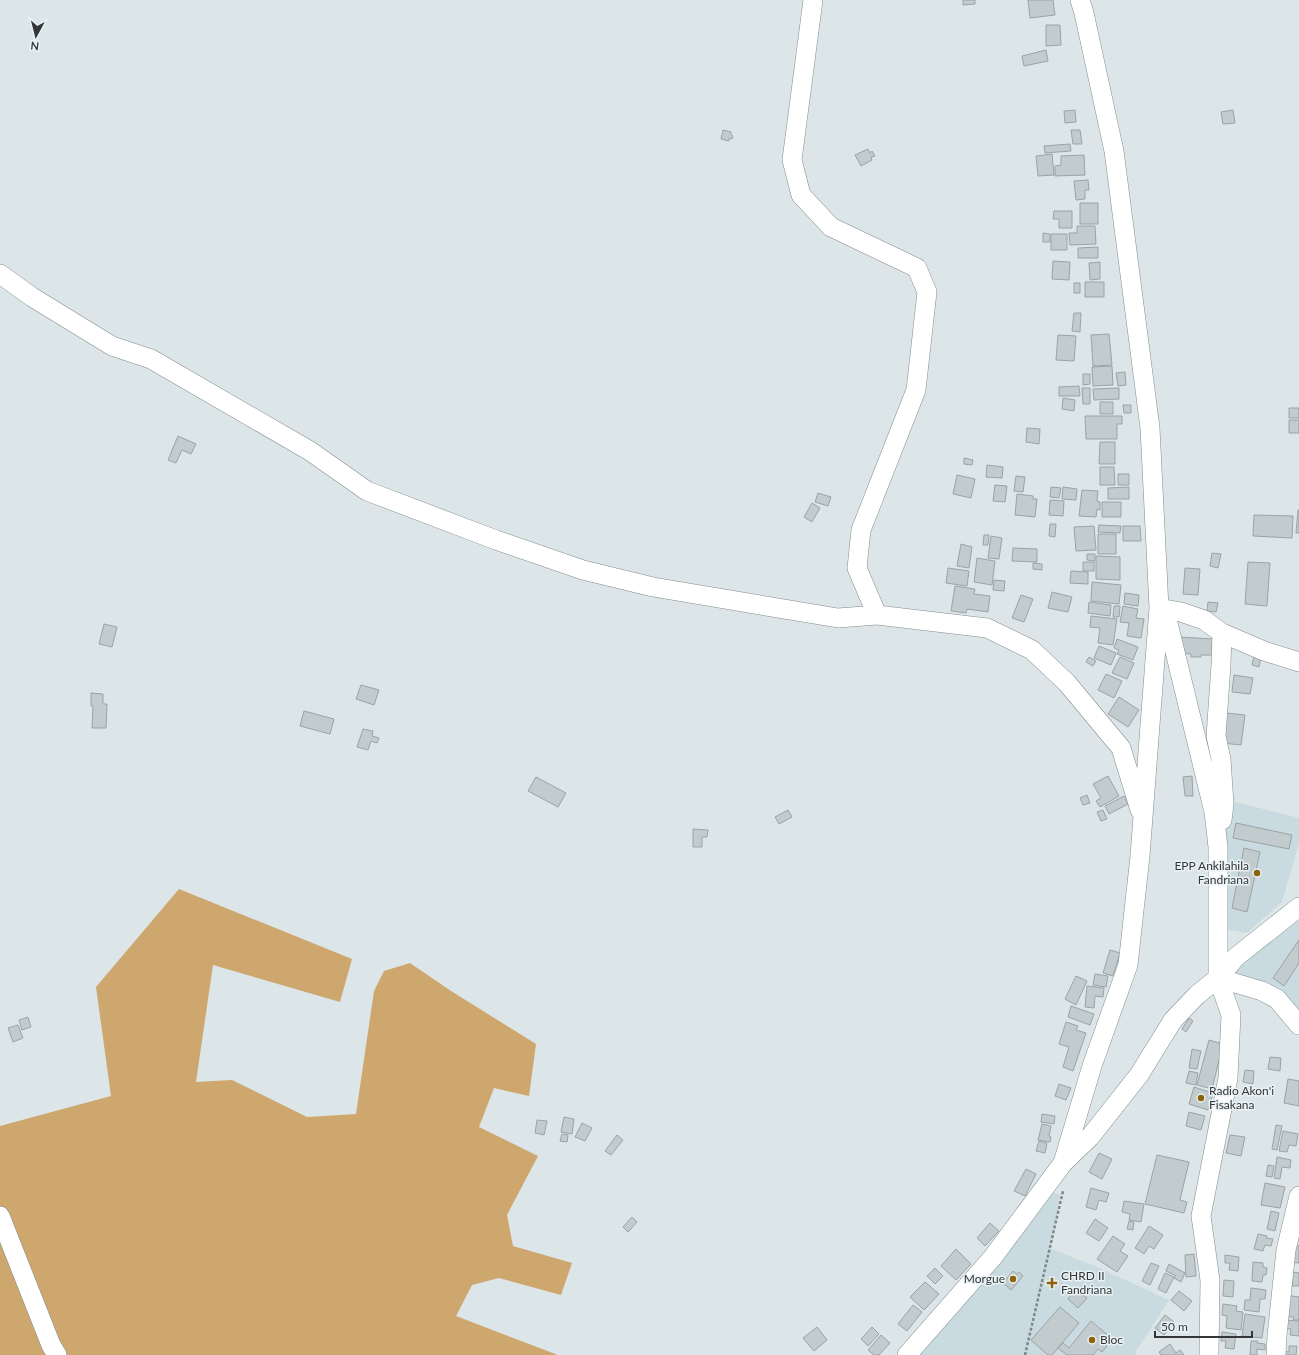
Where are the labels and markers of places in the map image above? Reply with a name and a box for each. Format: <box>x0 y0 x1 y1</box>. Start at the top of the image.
place label: EPP Ankilahila Fandriana <box>1174 858 1249 887</box>
marker: EPP Ankilahila Fandriana <box>1252 868 1262 878</box>
place label: Radio Akon'i Fisakana <box>1209 1083 1274 1112</box>
marker: Radio Akon'i Fisakana <box>1196 1093 1206 1103</box>
place label: CHRD II Fandriana <box>1061 1268 1112 1297</box>
place label: Morgue <box>964 1271 1005 1286</box>
marker: Morgue <box>1008 1274 1018 1284</box>
marker: CHRD II Fandriana <box>1046 1277 1058 1289</box>
place label: Bloc <box>1100 1332 1123 1347</box>
marker: Bloc <box>1087 1335 1097 1345</box>

